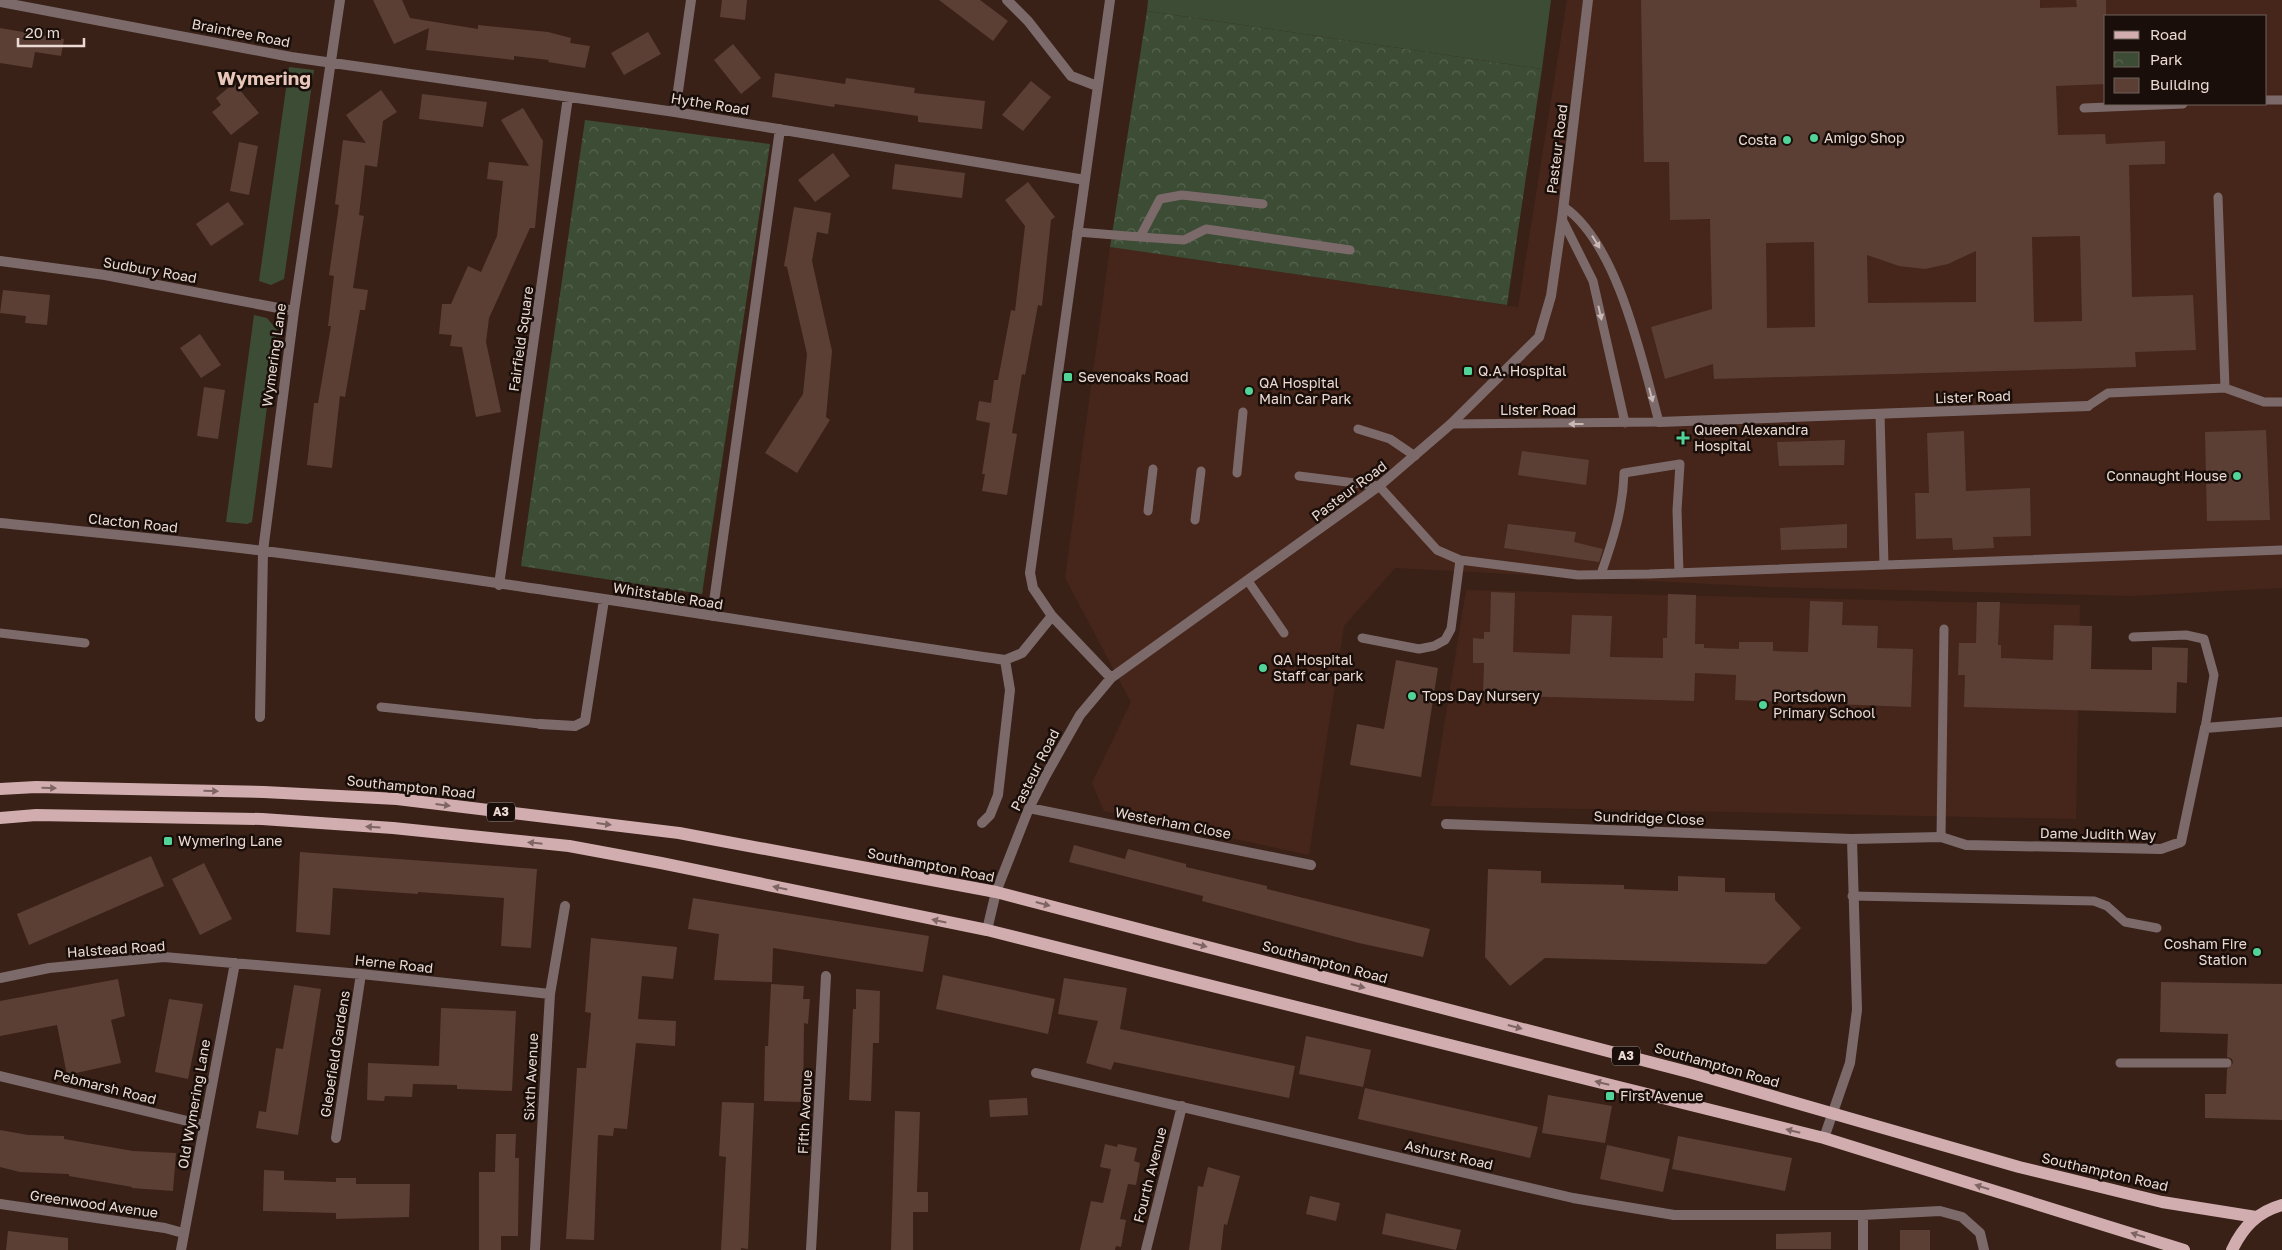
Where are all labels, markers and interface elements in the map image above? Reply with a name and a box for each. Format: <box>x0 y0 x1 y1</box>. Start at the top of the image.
scale bar <box>18 15 84 47</box>
street label: Braintree Road <box>190 15 292 50</box>
legend <box>2104 15 2267 105</box>
text: 20 m <box>25 23 60 41</box>
text: Road <box>2150 25 2187 43</box>
text: Park <box>2150 50 2183 68</box>
district label: Wymering <box>217 66 311 89</box>
text: Building <box>2150 75 2210 93</box>
street label: Hythe Road <box>670 89 750 118</box>
street label: Pasteur Road <box>1543 103 1570 195</box>
place label: Amigo Shop <box>1824 129 1905 146</box>
place label: Costa <box>1738 131 1777 148</box>
marker: Amigo Shop <box>1808 132 1820 144</box>
marker: Costa <box>1781 134 1793 146</box>
one-way arrow <box>1592 236 1601 249</box>
street label: Sudbury Road <box>102 253 198 286</box>
street label: Fairfield Square <box>505 285 536 393</box>
street label: Wymering Lane <box>258 302 289 408</box>
one-way arrow <box>1596 305 1604 320</box>
place label: Q.A. Hospital <box>1478 362 1566 379</box>
marker: Q.A. Hospital <box>1462 365 1474 377</box>
place label: Sevenoaks Road <box>1078 368 1189 385</box>
marker: Sevenoaks Road <box>1062 371 1074 383</box>
place label: QA Hospital Main Car Park <box>1259 374 1352 407</box>
marker: QA Hospital Main Car Park <box>1243 385 1255 397</box>
one-way arrow <box>1648 387 1656 402</box>
street label: Lister Road <box>1935 387 2011 406</box>
street label: Lister Road <box>1500 401 1576 418</box>
one-way arrow <box>1568 420 1584 428</box>
place label: Queen Alexandra Hospital <box>1694 421 1808 454</box>
marker: Queen Alexandra Hospital <box>1676 431 1690 445</box>
street label: Pasteur Road <box>1308 457 1390 524</box>
place label: Connaught House <box>2106 467 2227 484</box>
marker: Connaught House <box>2231 470 2243 482</box>
street label: Clacton Road <box>87 509 179 536</box>
street label: Whitstable Road <box>612 578 724 613</box>
place label: QA Hospital Staff car park <box>1273 651 1364 684</box>
marker: QA Hospital Staff car park <box>1257 662 1269 674</box>
place label: Tops Day Nursery <box>1422 687 1540 704</box>
place label: Portsdown Primary School <box>1773 688 1875 721</box>
marker: Tops Day Nursery <box>1406 690 1418 702</box>
marker: Portsdown Primary School <box>1757 699 1769 711</box>
street label: Pasteur Road <box>1007 726 1063 814</box>
street label: Southampton Road <box>346 771 476 802</box>
one-way arrow <box>41 784 57 792</box>
one-way arrow <box>203 787 219 795</box>
one-way arrow <box>435 801 451 809</box>
road number: A3 <box>487 802 515 822</box>
street label: Westerham Close <box>1114 803 1233 842</box>
street label: Sundridge Close <box>1593 807 1705 828</box>
one-way arrow <box>597 820 613 828</box>
one-way arrow <box>365 823 381 831</box>
street label: Dame Judith Way <box>2040 824 2156 843</box>
place label: Wymering Lane <box>178 832 282 849</box>
marker: Wymering Lane <box>162 835 174 847</box>
one-way arrow <box>526 839 542 847</box>
street label: Southampton Road <box>866 844 996 885</box>
one-way arrow <box>773 884 788 892</box>
one-way arrow <box>1035 900 1051 908</box>
one-way arrow <box>931 916 947 924</box>
place label: Cosham Fire Station <box>2164 935 2247 968</box>
street label: Halstead Road <box>66 937 166 960</box>
street label: Southampton Road <box>1260 937 1390 986</box>
one-way arrow <box>1193 941 1208 949</box>
marker: Cosham Fire Station <box>2251 946 2263 958</box>
street label: Herne Road <box>354 951 434 976</box>
one-way arrow <box>1350 982 1365 990</box>
street label: Glebefield Gardens <box>316 989 353 1119</box>
one-way arrow <box>1507 1023 1522 1031</box>
street label: Sixth Avenue <box>520 1033 541 1121</box>
street label: Old Wymering Lane <box>174 1038 213 1170</box>
street label: Southampton Road <box>1653 1039 1782 1091</box>
road number: A3 <box>1612 1046 1640 1066</box>
street label: Pebmarsh Road <box>52 1066 158 1108</box>
street label: Fifth Avenue <box>794 1069 815 1155</box>
one-way arrow <box>1594 1079 1609 1087</box>
place label: First Avenue <box>1620 1087 1703 1104</box>
marker: First Avenue <box>1604 1090 1616 1102</box>
street label: Fourth Avenue <box>1129 1125 1170 1224</box>
one-way arrow <box>1786 1127 1801 1135</box>
street label: Ashurst Road <box>1403 1136 1495 1173</box>
street label: Southampton Road <box>2040 1149 2170 1194</box>
one-way arrow <box>1975 1183 1990 1190</box>
street label: Greenwood Avenue <box>29 1186 159 1221</box>
one-way arrow <box>2130 1230 2145 1238</box>

